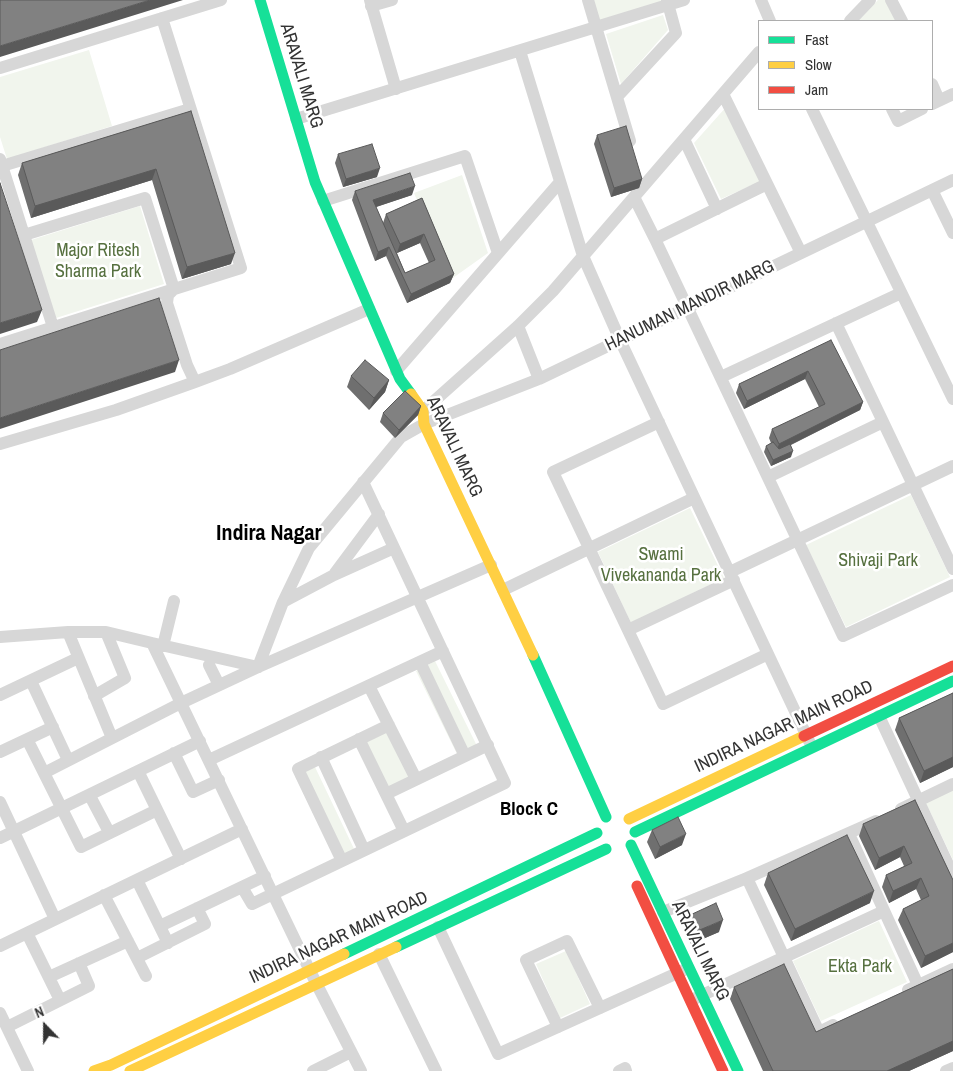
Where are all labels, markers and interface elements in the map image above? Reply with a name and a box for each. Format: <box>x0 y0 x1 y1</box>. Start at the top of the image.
legend <box>758 20 933 110</box>
street label: ARAVALI MARG <box>275 21 327 131</box>
text: Fast <box>805 29 828 50</box>
text: Slow <box>805 54 832 75</box>
text: Jam <box>805 79 828 100</box>
park label: Major Ritesh Sharma Park <box>55 240 141 282</box>
street label: HANUMAN MANDIR MARG <box>602 256 778 356</box>
street label: ARAVALI MARG <box>421 393 487 501</box>
district label: Indira Nagar <box>216 521 322 547</box>
park label: Swami Vivekananda Park <box>601 544 721 586</box>
park label: Shivaji Park <box>838 550 918 572</box>
street label: INDIRA NAGAR MAIN ROAD <box>691 676 877 778</box>
district label: Block C <box>500 799 558 821</box>
street label: INDIRA NAGAR MAIN ROAD <box>246 887 432 989</box>
street label: ARAVALI MARG <box>666 897 734 1005</box>
park label: Ekta Park <box>828 956 892 978</box>
north arrow <box>20 1001 70 1051</box>
text: N <box>32 1002 47 1022</box>

